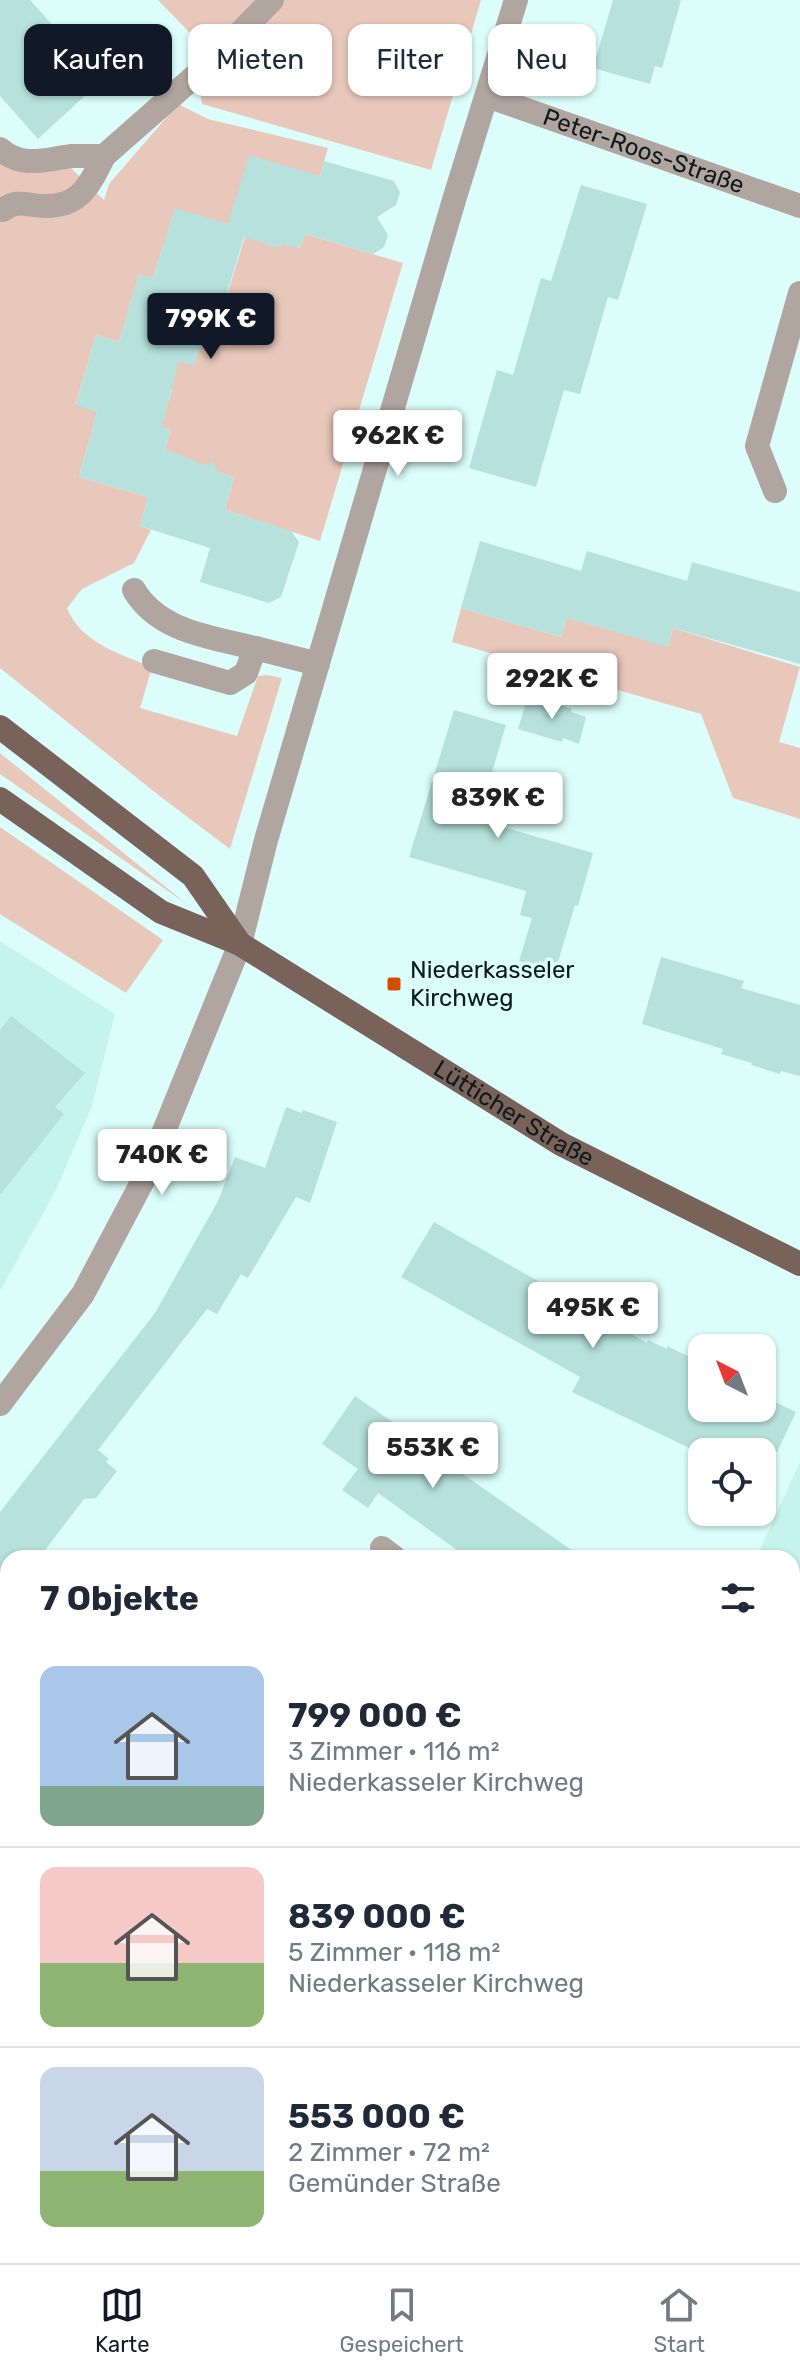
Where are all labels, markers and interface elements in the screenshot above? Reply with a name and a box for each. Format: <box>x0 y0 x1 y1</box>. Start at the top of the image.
chip: Kaufen <box>24 24 172 96</box>
chip: Mieten <box>188 24 332 96</box>
chip: Filter <box>348 24 472 96</box>
chip: Neu <box>488 24 596 96</box>
street label: Peter-Roos-Straße <box>539 103 748 199</box>
pin: 799K € <box>146 293 276 361</box>
text: 799K € <box>165 303 257 334</box>
pin: 962K € <box>333 410 463 478</box>
text: 962K € <box>351 420 445 451</box>
pin: 292K € <box>487 653 617 721</box>
text: 292K € <box>505 663 599 694</box>
pin: 839K € <box>433 772 563 840</box>
text: 839K € <box>451 782 545 813</box>
place label: Niederkasseler Kirchweg <box>410 956 574 1012</box>
marker: Niederkasseler Kirchweg <box>385 975 403 993</box>
street label: Lütticher Straße <box>429 1054 598 1172</box>
pin: 740K € <box>97 1129 227 1197</box>
text: 740K € <box>116 1139 208 1170</box>
pin: 495K € <box>528 1282 658 1350</box>
text: 495K € <box>546 1292 640 1323</box>
north arrow <box>688 1334 776 1422</box>
map controls <box>688 1334 776 1526</box>
pin: 553K € <box>368 1422 498 1490</box>
text: 553K € <box>386 1432 480 1463</box>
button: locate <box>688 1438 776 1526</box>
icon: filters <box>716 1576 760 1620</box>
text: 7 Objekte <box>40 1578 199 1619</box>
text: 799 000 € <box>288 1695 462 1736</box>
icon: home <box>104 1698 200 1794</box>
text: 3 Zimmer · 116 m² <box>288 1736 500 1767</box>
text: Niederkasseler Kirchweg <box>288 1767 584 1798</box>
text: 839 000 € <box>288 1896 466 1937</box>
icon: home <box>104 1899 200 1995</box>
text: 5 Zimmer · 118 m² <box>288 1937 500 1968</box>
text: Niederkasseler Kirchweg <box>288 1968 584 1999</box>
text: 553 000 € <box>288 2096 465 2137</box>
icon: home <box>104 2099 200 2195</box>
text: 2 Zimmer · 72 m² <box>288 2137 490 2168</box>
text: Gemünder Straße <box>288 2168 501 2199</box>
tab: Karte <box>95 2283 149 2358</box>
tab: Gespeichert <box>339 2283 464 2358</box>
tab: Start <box>654 2283 705 2358</box>

